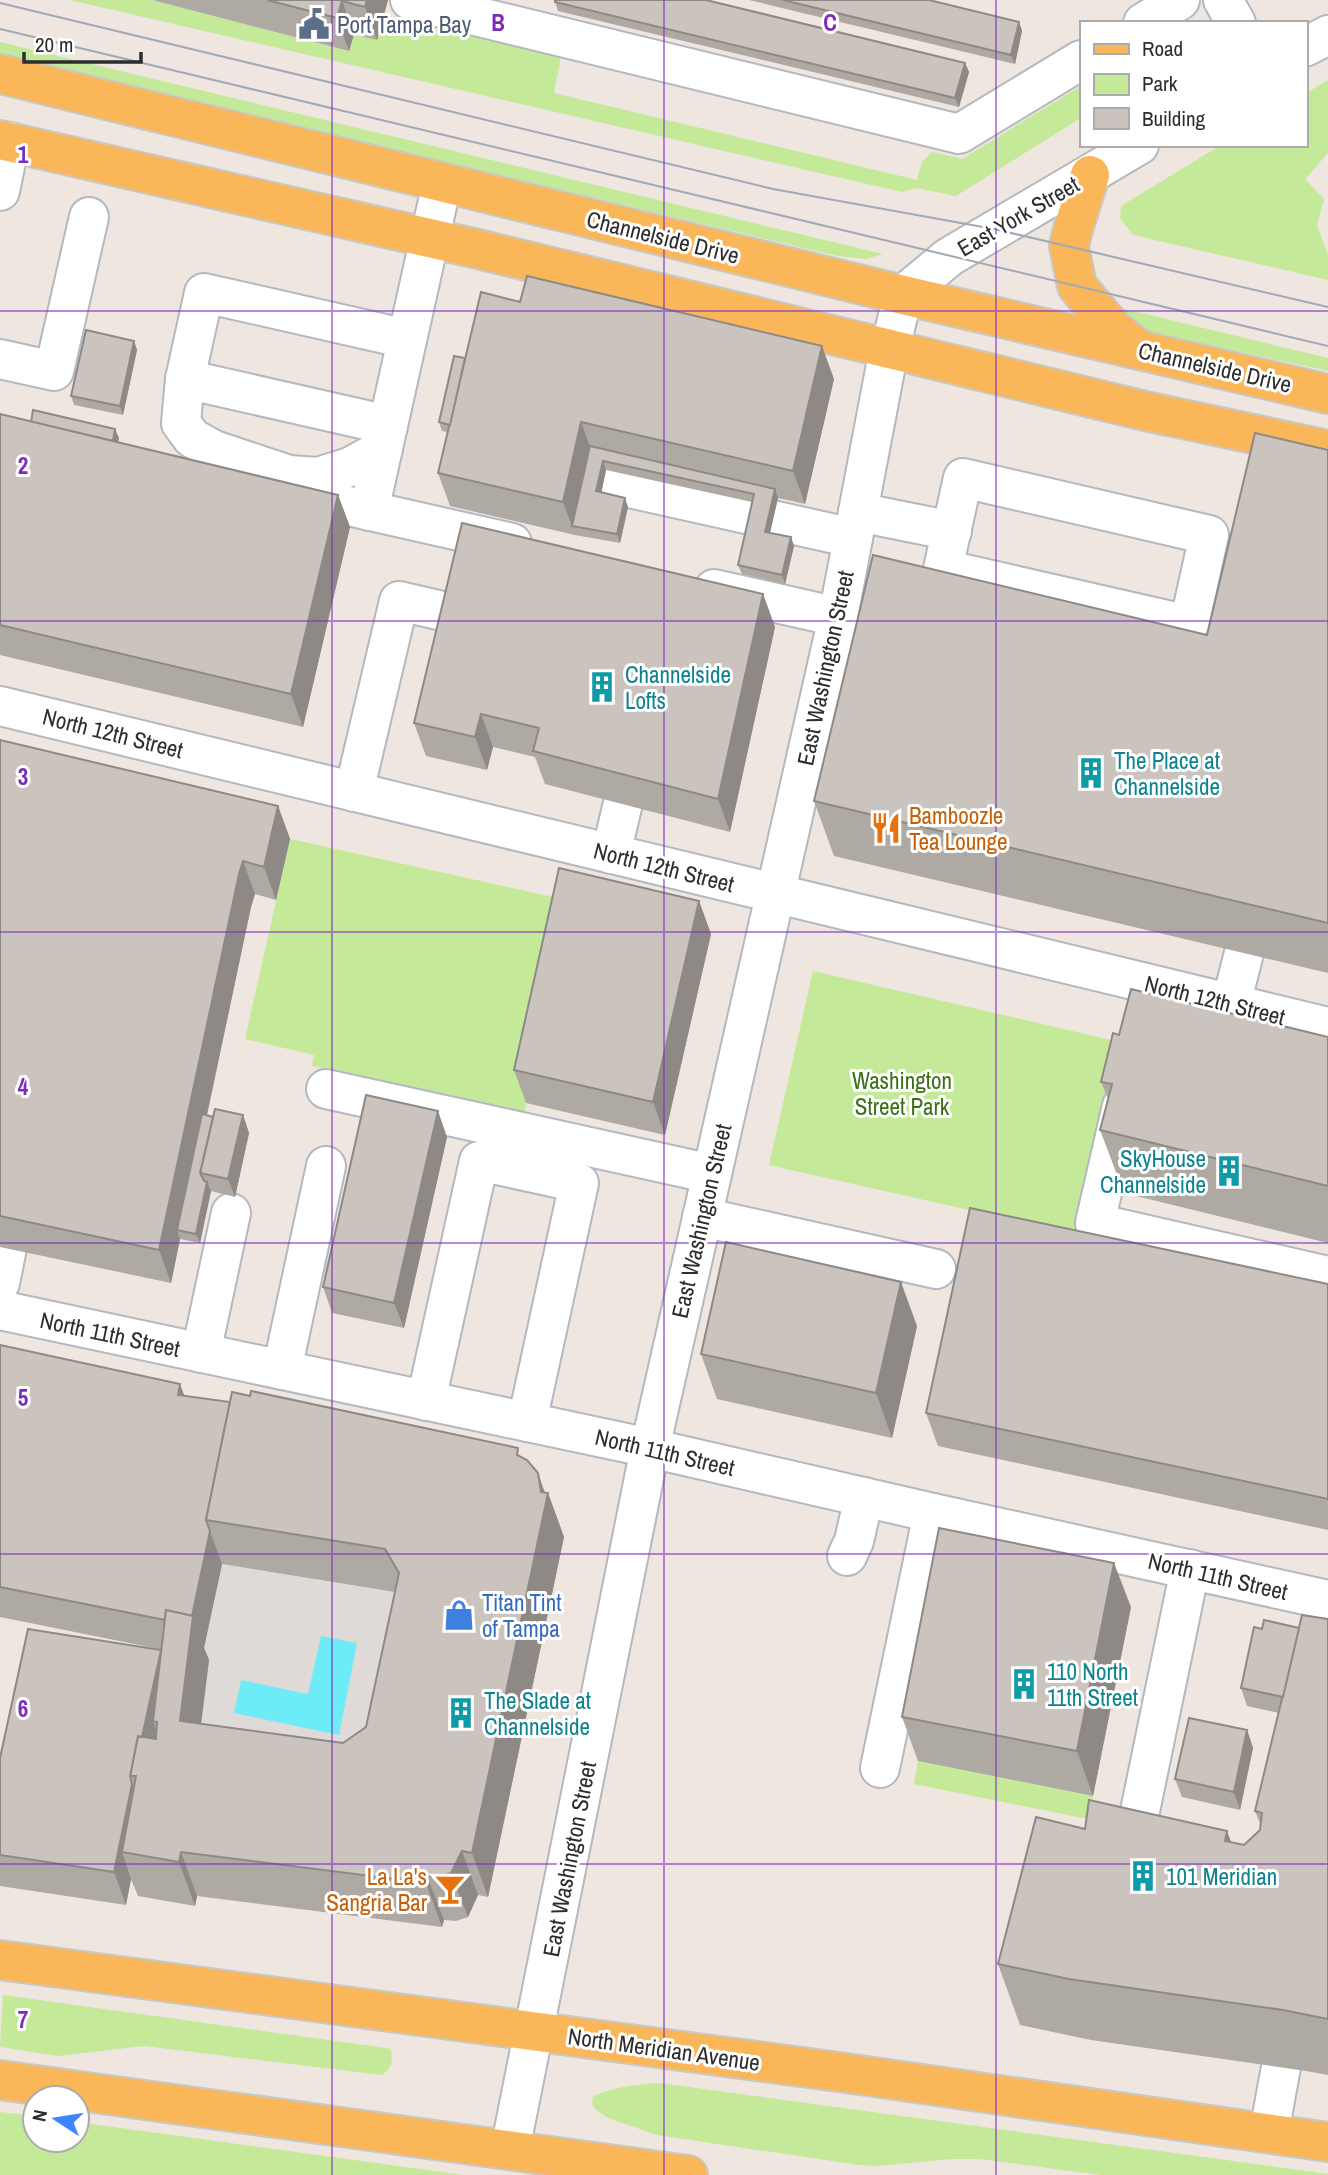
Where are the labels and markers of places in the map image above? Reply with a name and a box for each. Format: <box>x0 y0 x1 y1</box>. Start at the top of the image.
public building icon: Port Tampa Bay <box>297 7 331 41</box>
place label: Port Tampa Bay <box>337 9 472 40</box>
place label: Channelside Lofts <box>625 659 731 716</box>
building icon: Channelside Lofts <box>585 670 619 704</box>
place label: The Place at Channelside <box>1114 745 1220 802</box>
building icon: The Place at Channelside <box>1074 756 1108 790</box>
place label: Bamboozle Tea Lounge <box>909 800 1008 857</box>
restaurant icon: Bamboozle Tea Lounge <box>869 811 903 845</box>
place label: SkyHouse Channelside <box>1100 1143 1206 1200</box>
building icon: SkyHouse Channelside <box>1212 1154 1246 1188</box>
place label: Titan Tint of Tampa <box>482 1587 562 1644</box>
shop icon: Titan Tint of Tampa <box>442 1598 476 1632</box>
place label: 110 North 11th Street <box>1047 1656 1138 1713</box>
building icon: 110 North 11th Street <box>1007 1667 1041 1701</box>
place label: The Slade at Channelside <box>484 1685 591 1742</box>
building icon: The Slade at Channelside <box>444 1696 478 1730</box>
building icon: 101 Meridian <box>1126 1859 1160 1893</box>
place label: La La's Sangria Bar <box>326 1861 428 1918</box>
place label: 101 Meridian <box>1166 1861 1277 1892</box>
bar icon: La La's Sangria Bar <box>433 1872 467 1906</box>

